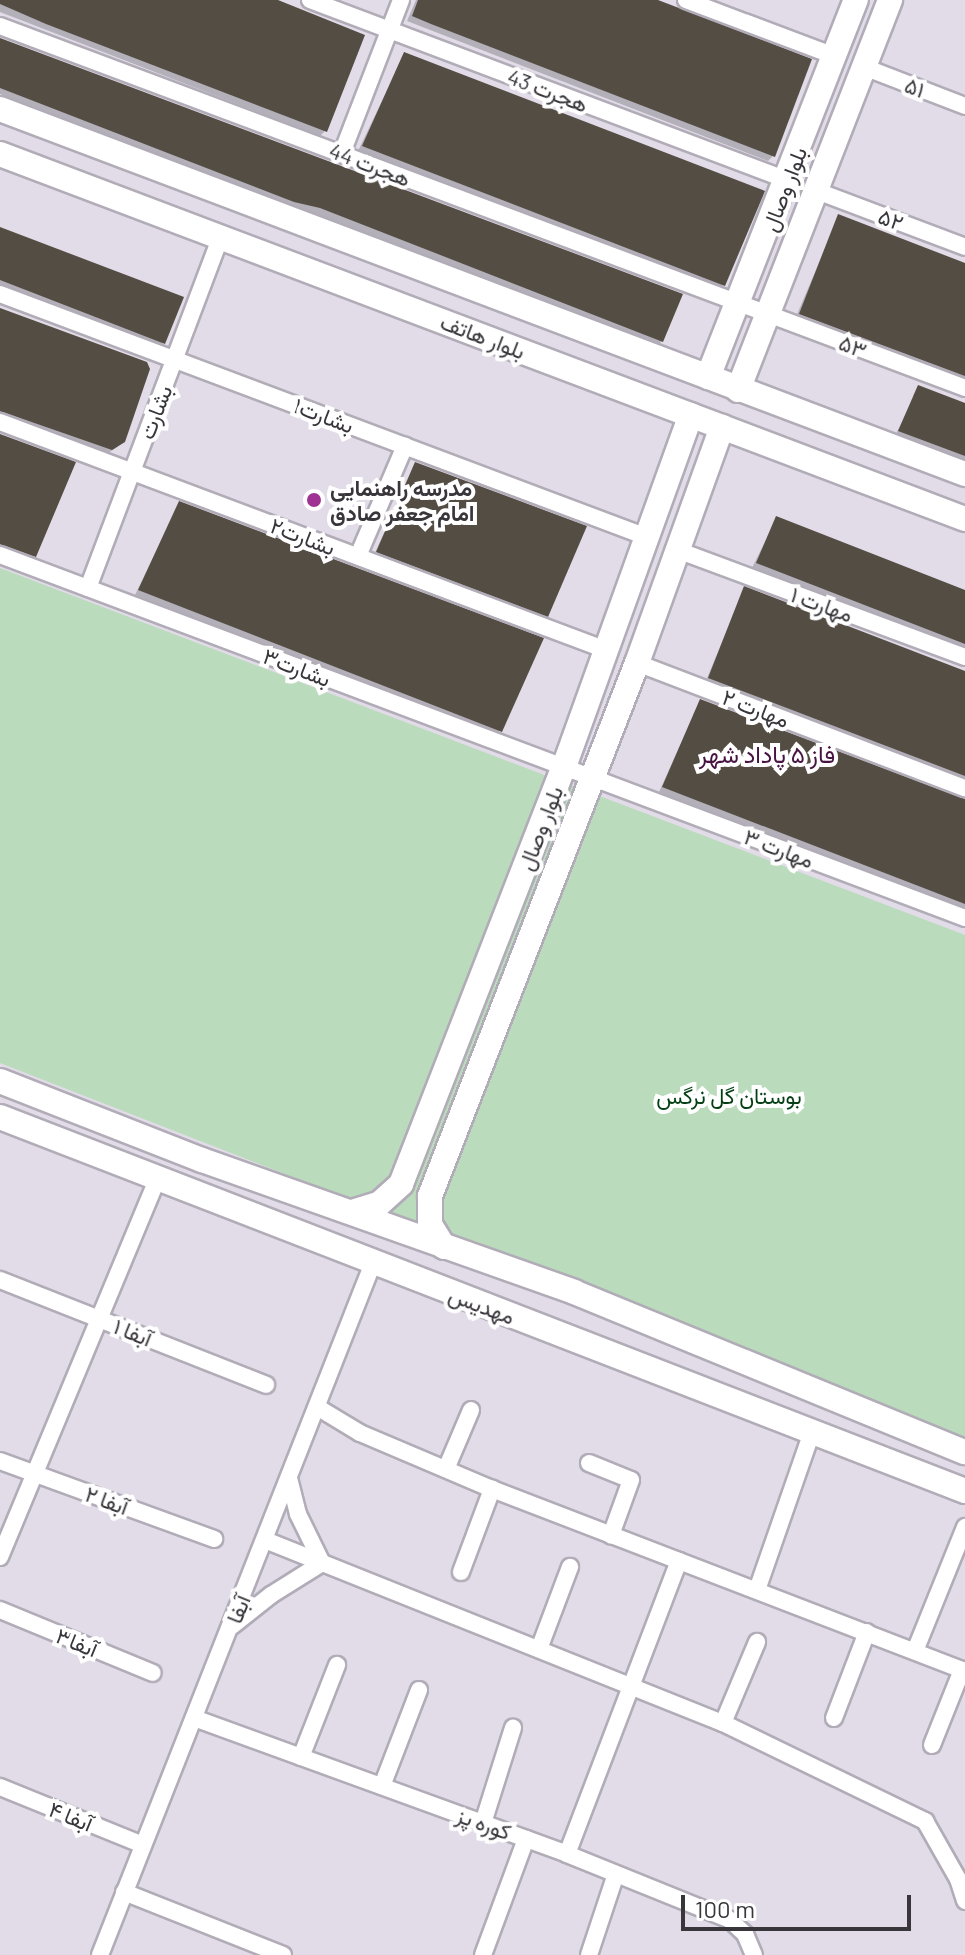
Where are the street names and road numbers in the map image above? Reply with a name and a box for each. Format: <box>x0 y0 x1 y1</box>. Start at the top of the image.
street label: هجرت 43 <box>504 63 592 117</box>
street label: ۵۱ <box>901 71 929 103</box>
street label: هجرت 44 <box>326 136 414 192</box>
street label: بلوار وصال <box>756 143 812 235</box>
street label: ۵۲ <box>875 202 907 236</box>
street label: بلوار هاتف <box>437 308 529 364</box>
street label: ۵۳ <box>835 329 871 363</box>
street label: بشارت <box>133 381 177 443</box>
street label: بشارت۱ <box>290 392 358 438</box>
street label: بشارت۲ <box>267 512 339 560</box>
street label: مهارت ۱ <box>787 581 857 627</box>
street label: بشارت۳ <box>259 642 335 692</box>
street label: مهارت ۲ <box>719 683 793 733</box>
street label: بلوار وصال <box>512 782 568 874</box>
street label: مهارت ۳ <box>740 823 818 873</box>
street label: مهدیس <box>445 1280 519 1330</box>
street label: آبفا ۱ <box>110 1312 156 1352</box>
street label: آبفا ۲ <box>82 1480 132 1520</box>
street label: آبفا <box>220 1591 256 1627</box>
street label: آبفا۳ <box>52 1622 102 1662</box>
street label: آبفا ۴ <box>45 1795 97 1837</box>
street label: کوره پز <box>453 1801 515 1845</box>

